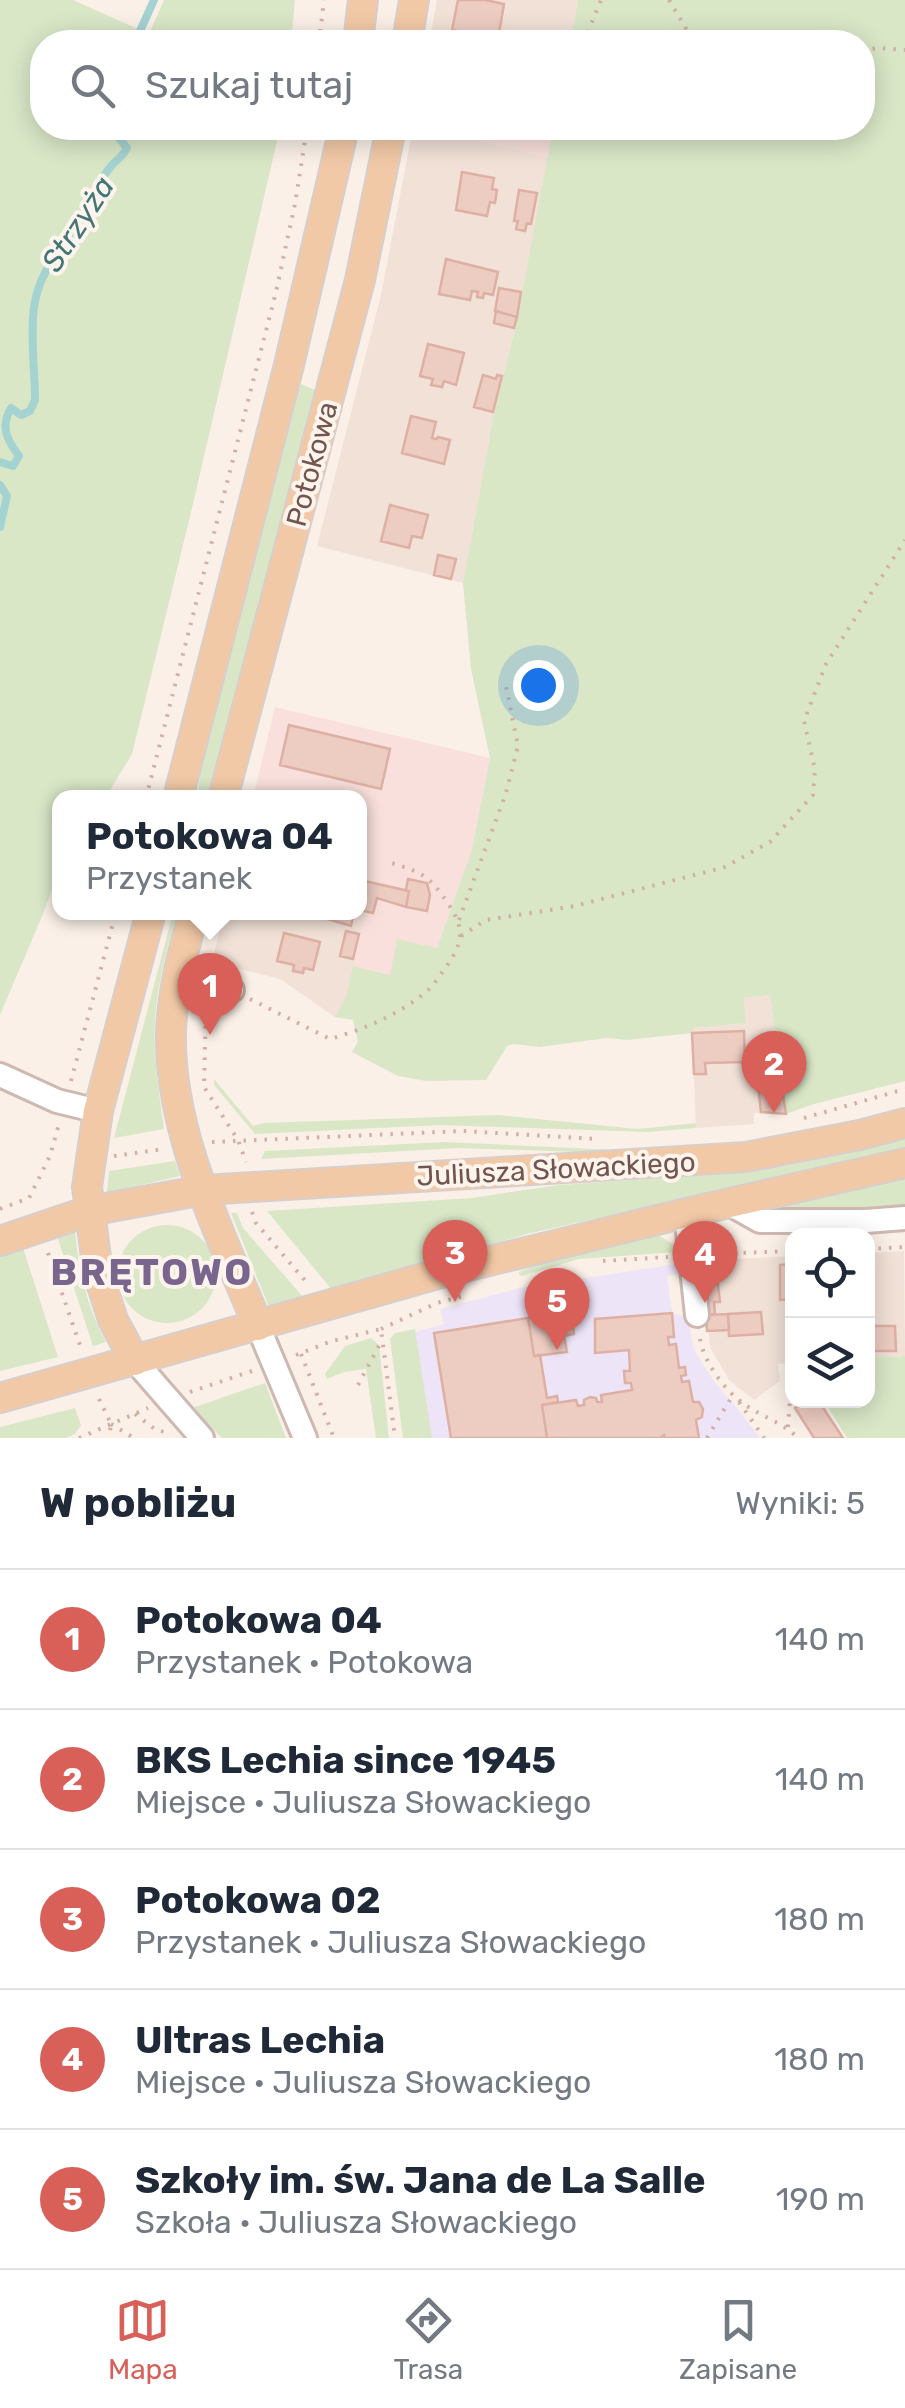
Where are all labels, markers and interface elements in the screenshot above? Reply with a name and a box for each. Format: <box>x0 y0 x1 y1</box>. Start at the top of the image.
search box <box>30 30 875 140</box>
icon: search <box>65 58 120 113</box>
text: Szukaj tutaj <box>145 62 353 108</box>
water label: Strzyża <box>34 170 122 278</box>
street label: Potokowa <box>280 398 344 530</box>
your location <box>513 660 564 711</box>
popup <box>52 790 367 920</box>
text: Potokowa 04 <box>86 813 333 859</box>
text: Przystanek <box>86 859 252 897</box>
pin: 1 <box>178 952 242 1035</box>
pin: 2 <box>742 1030 806 1113</box>
street label: Juliusza Słowackiego <box>416 1145 696 1193</box>
pin: 3 <box>422 1220 488 1302</box>
pin: 4 <box>672 1220 738 1303</box>
map controls <box>785 1228 875 1408</box>
button: locate <box>785 1228 875 1318</box>
district label: BRĘTOWO <box>50 1249 254 1295</box>
pin: 5 <box>524 1268 590 1350</box>
button: layers <box>785 1318 875 1408</box>
text: W pobliżu <box>40 1478 236 1528</box>
text: Wyniki: 5 <box>735 1484 865 1522</box>
text: Potokowa 04 <box>135 1597 382 1643</box>
text: 1 <box>65 1620 80 1658</box>
text: 140 m <box>775 1620 865 1658</box>
text: Przystanek · Potokowa <box>135 1643 473 1681</box>
text: BKS Lechia since 1945 <box>135 1737 556 1783</box>
text: 2 <box>62 1760 83 1798</box>
text: 140 m <box>775 1760 865 1798</box>
text: Miejsce · Juliusza Słowackiego <box>135 1783 591 1821</box>
text: Potokowa 02 <box>135 1877 381 1923</box>
text: 3 <box>62 1900 83 1938</box>
text: 180 m <box>774 1900 865 1938</box>
text: Przystanek · Juliusza Słowackiego <box>135 1923 646 1961</box>
text: Ultras Lechia <box>135 2017 385 2063</box>
text: 4 <box>62 2040 83 2078</box>
text: 180 m <box>774 2040 865 2078</box>
text: Miejsce · Juliusza Słowackiego <box>135 2063 591 2101</box>
text: Szkoły im. św. Jana de La Salle <box>135 2157 706 2203</box>
text: 5 <box>62 2180 83 2218</box>
text: 190 m <box>776 2180 865 2218</box>
text: Szkoła · Juliusza Słowackiego <box>135 2203 577 2241</box>
tab: Mapa <box>108 2293 178 2386</box>
tab: Trasa <box>394 2293 463 2386</box>
tab: Zapisane <box>679 2293 797 2386</box>

